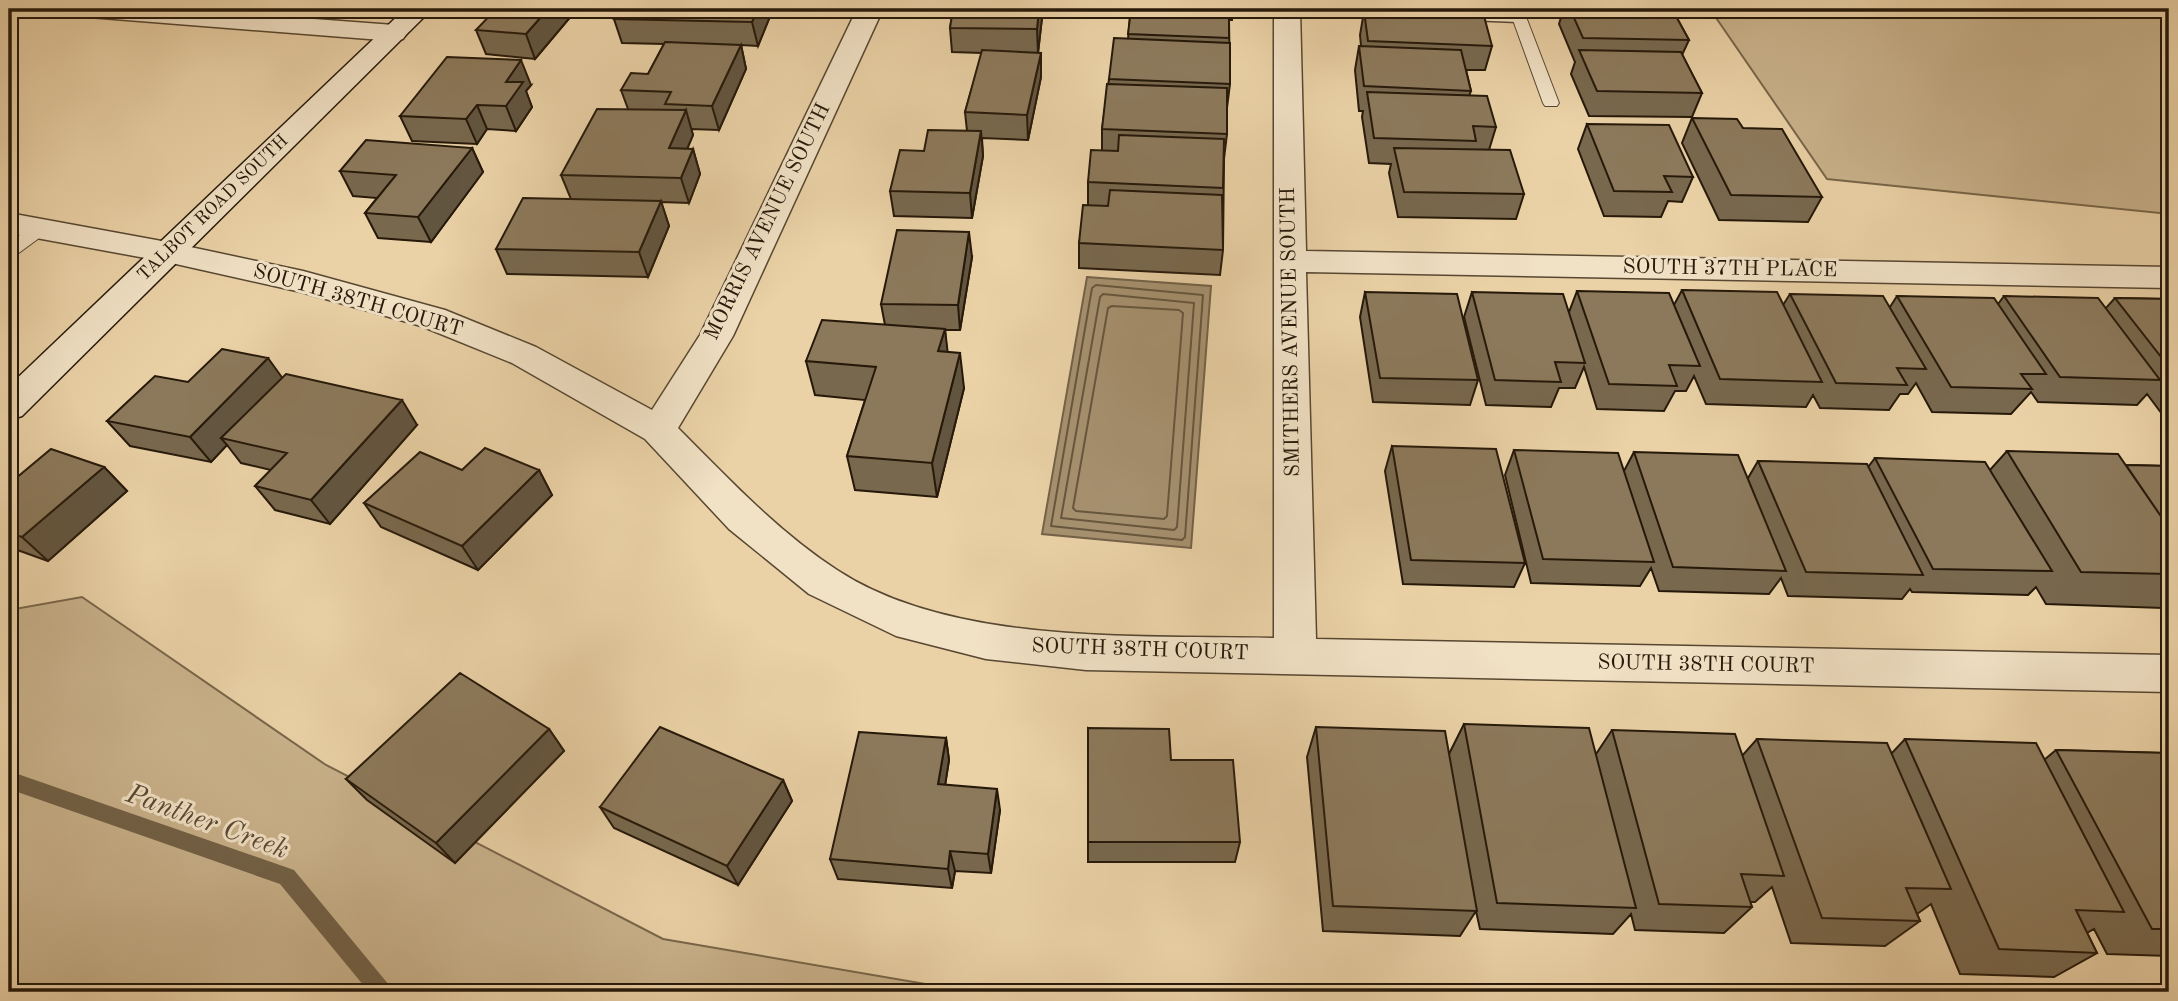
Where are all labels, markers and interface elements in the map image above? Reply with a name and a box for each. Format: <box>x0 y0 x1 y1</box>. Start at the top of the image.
street label: MORRIS AVENUE SOUTH <box>701 100 835 344</box>
street label: TALBOT ROAD SOUTH <box>134 131 292 285</box>
street label: SMITHERS AVENUE SOUTH <box>1278 187 1304 477</box>
street label: SOUTH 37TH PLACE <box>1622 257 1838 281</box>
street label: SOUTH 38TH COURT <box>251 261 465 341</box>
street label: SOUTH 38TH COURT <box>1031 636 1249 664</box>
street label: SOUTH 38TH COURT <box>1597 653 1815 677</box>
water label: Panther Creek <box>121 780 292 865</box>

